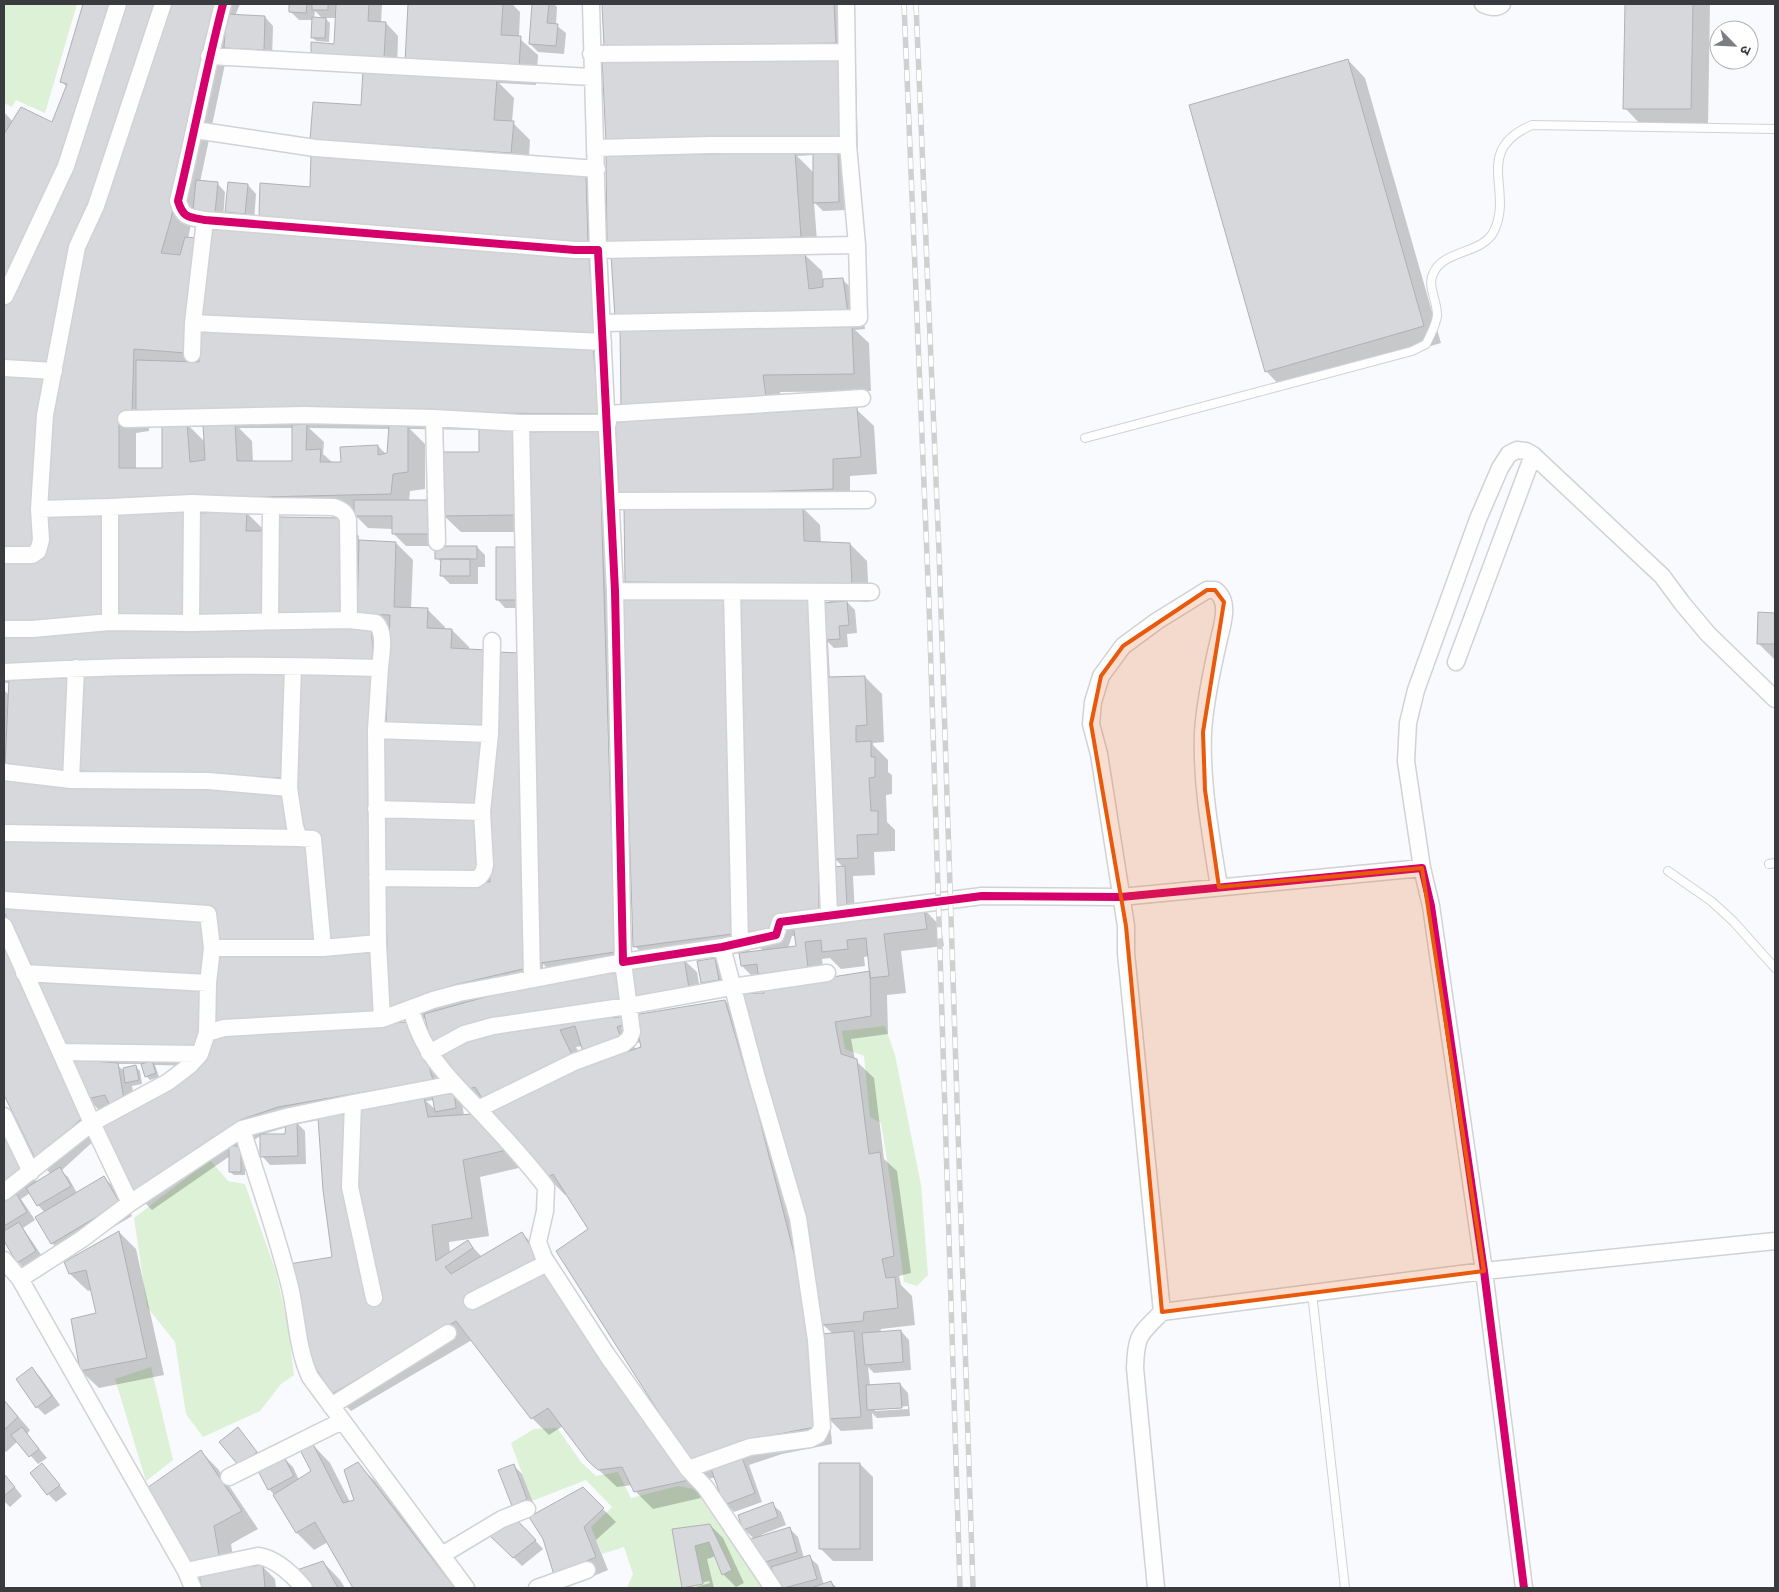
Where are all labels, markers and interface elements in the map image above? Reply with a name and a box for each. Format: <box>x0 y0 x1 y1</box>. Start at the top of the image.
north arrow <box>1709 20 1759 70</box>
text: उ <box>1736 43 1757 59</box>

